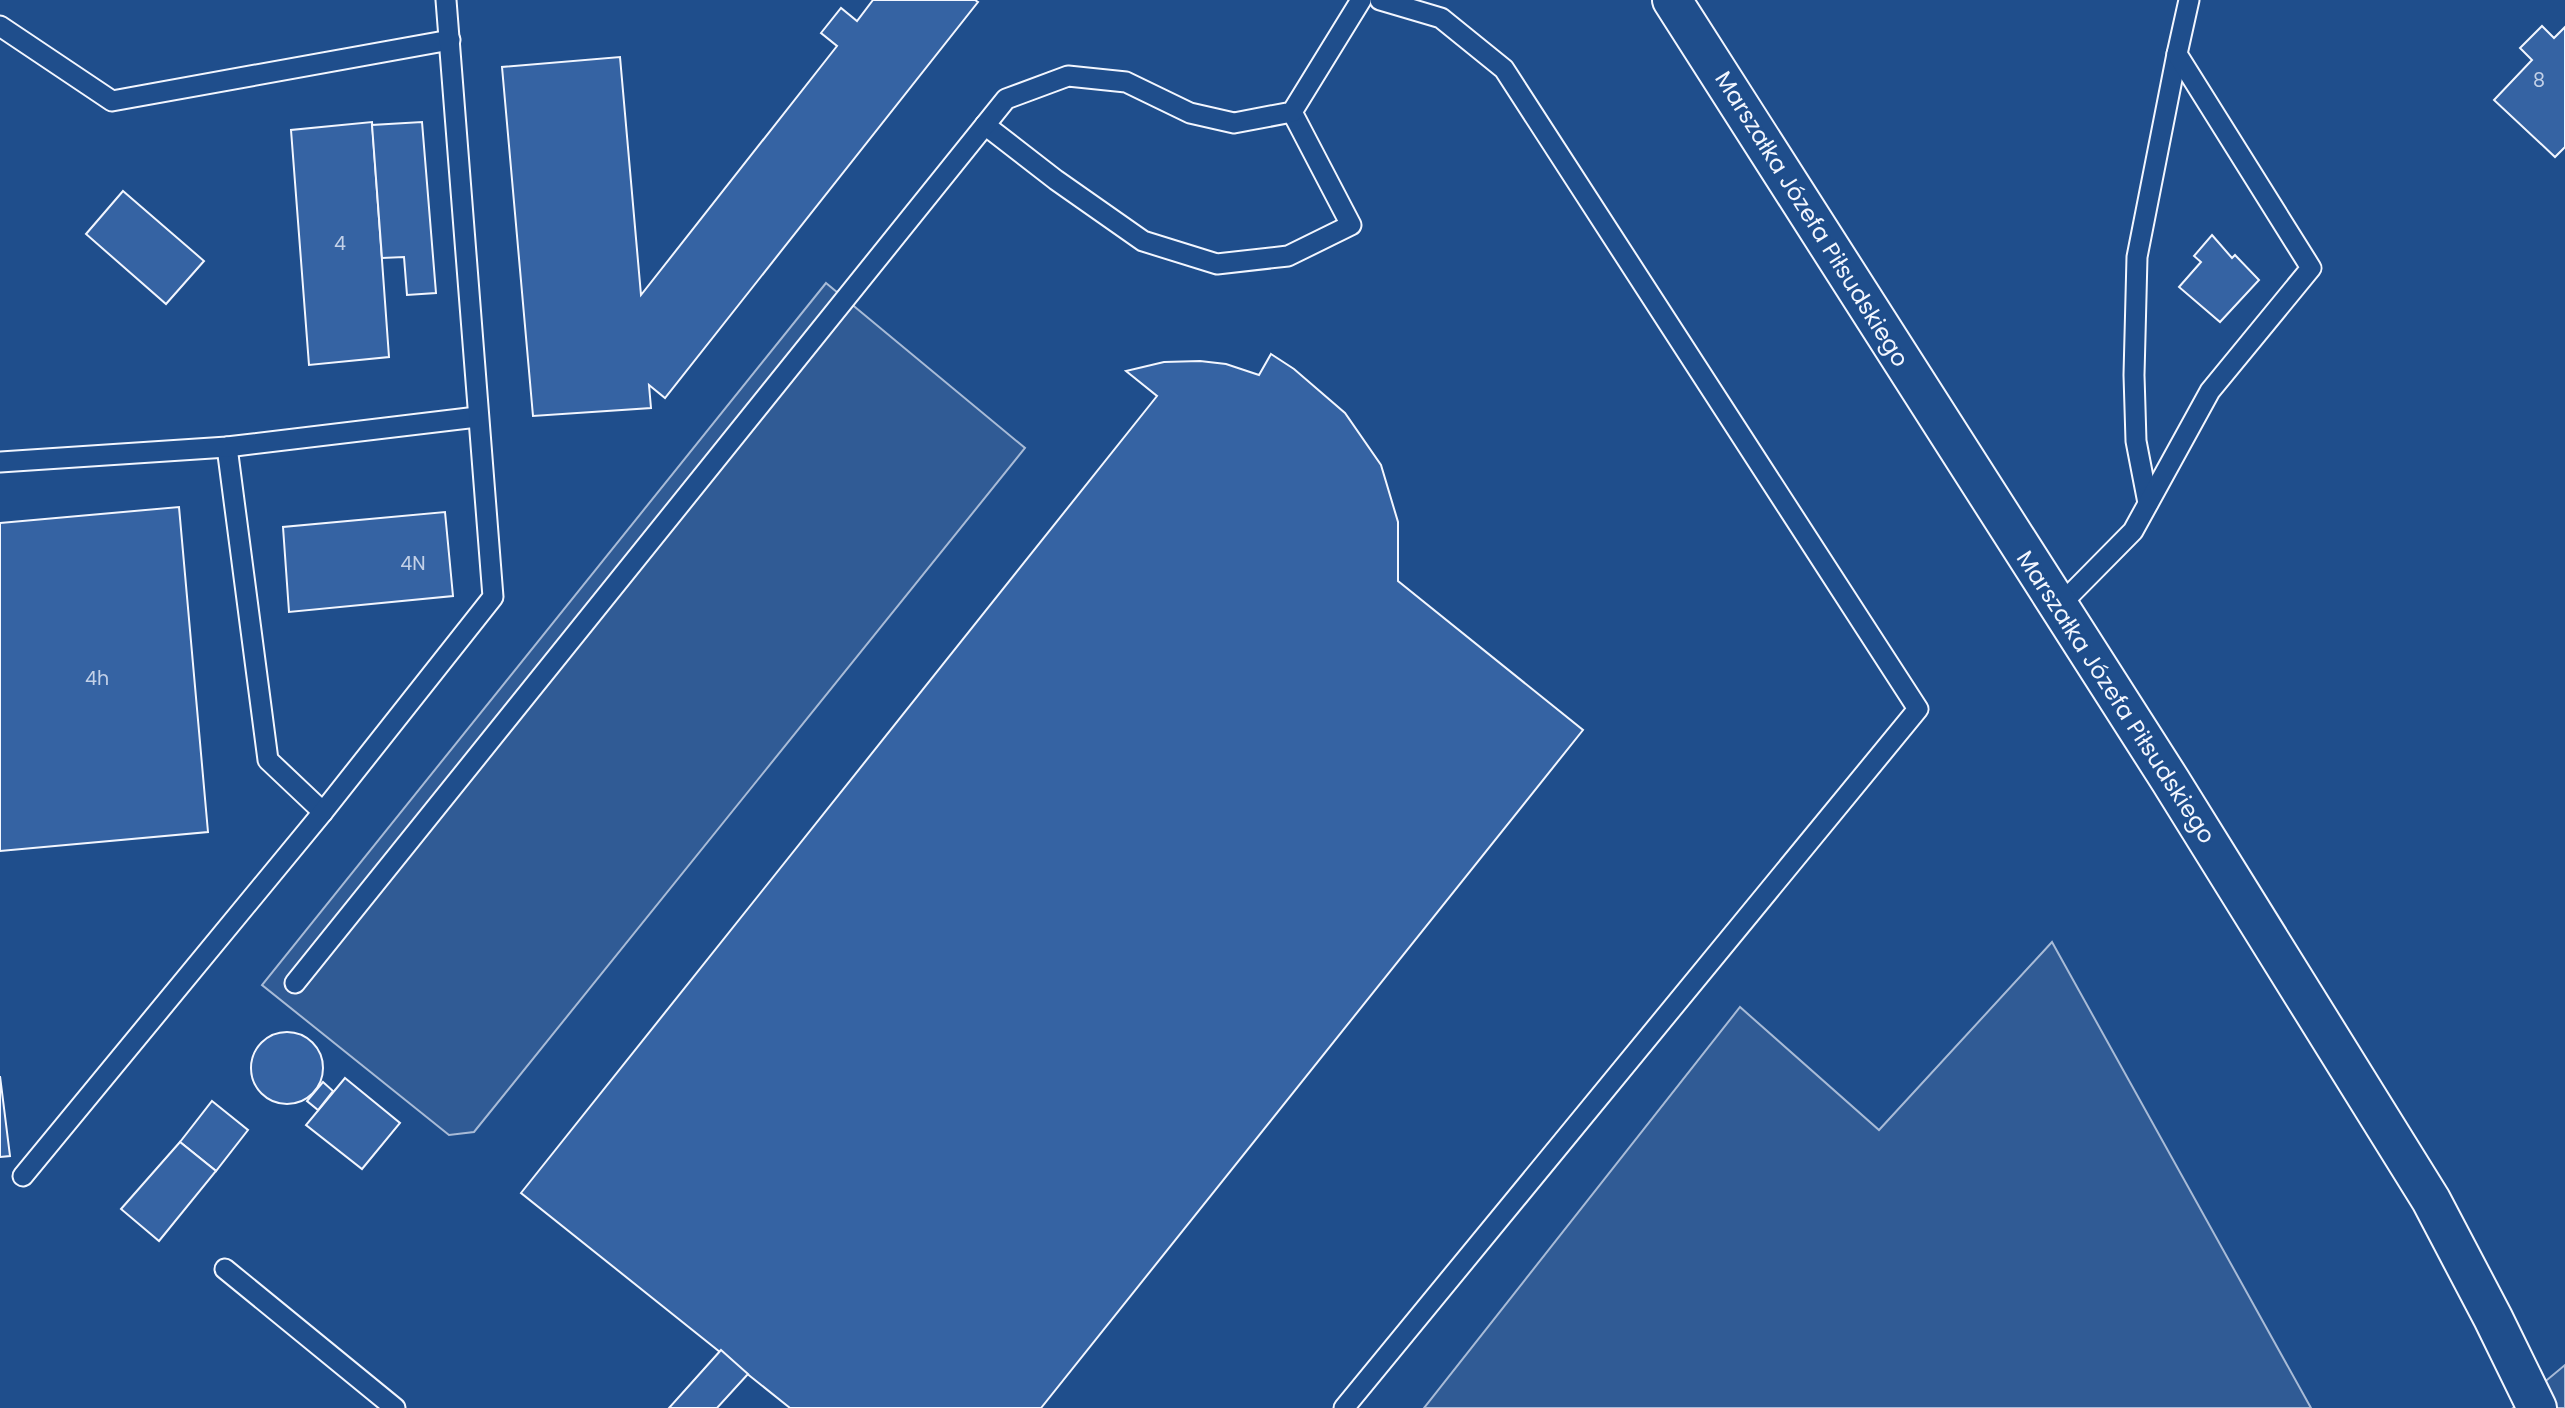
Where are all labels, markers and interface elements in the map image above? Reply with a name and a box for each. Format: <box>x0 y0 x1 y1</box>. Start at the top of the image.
street label: Marszałka Józefa Piłsudskiego <box>1707 65 1917 373</box>
house number: 8 <box>2533 67 2545 94</box>
house number: 4 <box>334 230 346 257</box>
street label: Marszałka Józefa Piłsudskiego <box>2009 544 2223 850</box>
house number: 4N <box>400 550 426 577</box>
house number: 4h <box>85 665 109 692</box>

